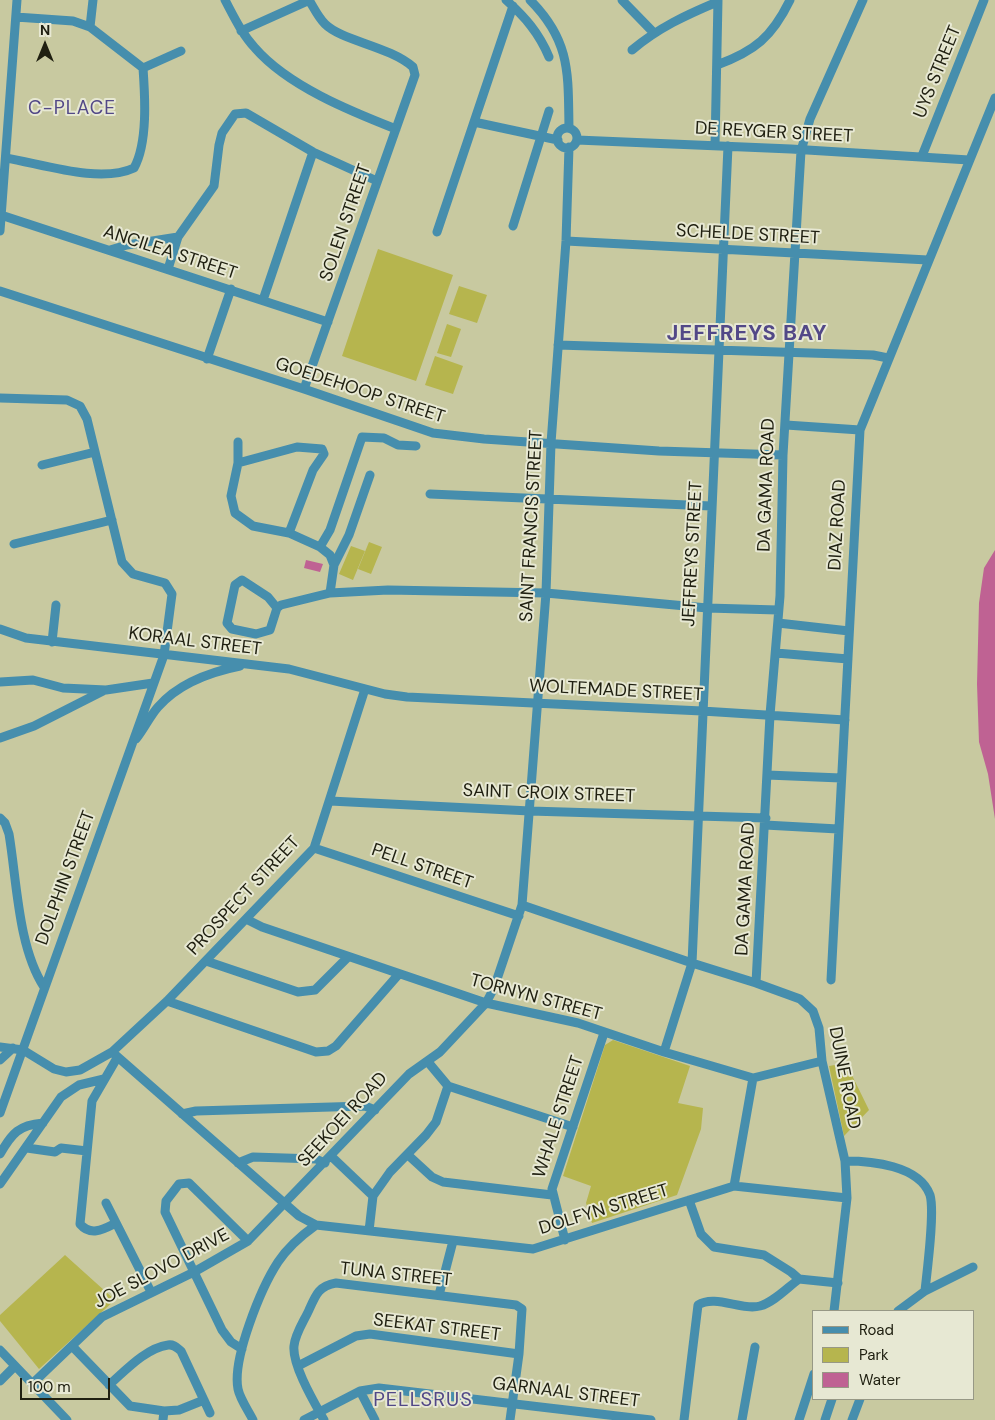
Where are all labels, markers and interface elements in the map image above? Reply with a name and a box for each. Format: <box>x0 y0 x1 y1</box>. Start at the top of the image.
north arrow <box>20 20 70 70</box>
text: N <box>40 21 50 39</box>
street label: UYS STREET <box>910 22 966 122</box>
district label: C-PLACE <box>27 98 117 120</box>
street label: DE REYGER STREET <box>694 118 854 148</box>
street label: SOLEN STREET <box>316 162 376 284</box>
street label: SCHELDE STREET <box>676 220 820 250</box>
street label: ANCILEA STREET <box>100 221 240 285</box>
district label: JEFFREYS BAY <box>665 321 829 347</box>
street label: GOEDEHOOP STREET <box>272 353 448 429</box>
street label: DA GAMA ROAD <box>754 418 780 552</box>
street label: SAINT FRANCIS STREET <box>516 429 548 623</box>
street label: DIAZ ROAD <box>825 479 851 571</box>
street label: JEFFREYS STREET <box>678 481 708 627</box>
street label: KORAAL STREET <box>127 623 263 661</box>
street label: WOLTEMADE STREET <box>528 676 704 706</box>
street label: SAINT CROIX STREET <box>462 780 636 808</box>
street label: DOLPHIN STREET <box>32 808 100 948</box>
street label: DA GAMA ROAD <box>732 822 760 956</box>
street label: PROSPECT STREET <box>183 832 305 960</box>
street label: PELL STREET <box>368 840 476 894</box>
street label: TORNYN STREET <box>468 970 604 1026</box>
street label: DUINE ROAD <box>823 1025 865 1131</box>
street label: WHALE STREET <box>529 1053 589 1181</box>
street label: SEEKOEI ROAD <box>294 1068 392 1172</box>
street label: DOLFYN STREET <box>537 1180 671 1240</box>
street label: JOE SLOVO DRIVE <box>91 1224 233 1314</box>
street label: TUNA STREET <box>339 1258 453 1292</box>
street label: SEEKAT STREET <box>372 1309 502 1347</box>
legend <box>812 1310 975 1400</box>
text: Road <box>859 1320 894 1340</box>
text: Park <box>859 1345 889 1365</box>
scale bar <box>22 1368 112 1400</box>
text: Water <box>859 1370 900 1390</box>
street label: GARNAAL STREET <box>491 1373 641 1413</box>
text: 100 m <box>28 1377 71 1397</box>
district label: PELLSRUS <box>372 1389 474 1413</box>

